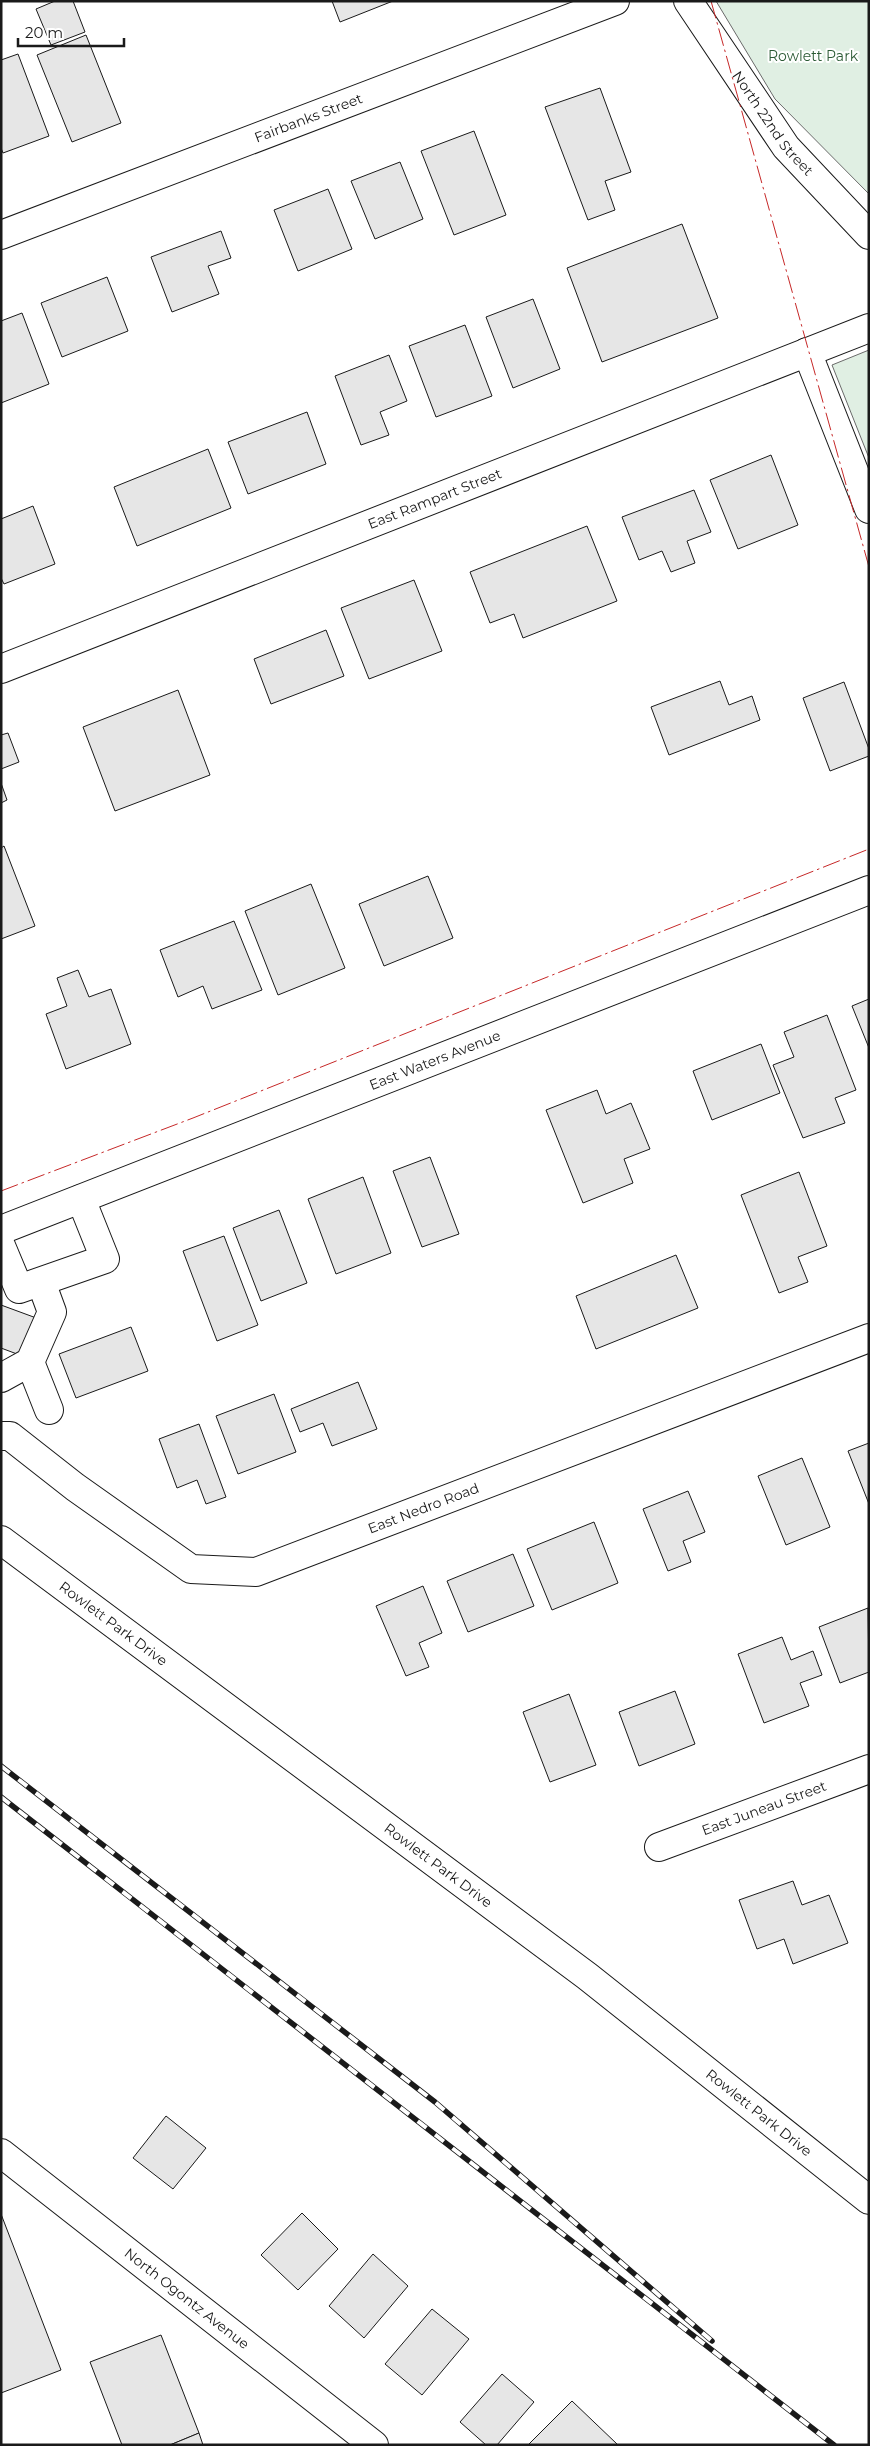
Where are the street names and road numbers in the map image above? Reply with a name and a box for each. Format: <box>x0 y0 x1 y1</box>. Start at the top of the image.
street label: North 22nd Street <box>729 67 817 180</box>
street label: Fairbanks Street <box>252 89 365 147</box>
street label: East Rampart Street <box>365 464 504 533</box>
street label: East Waters Avenue <box>367 1026 503 1094</box>
street label: East Nedro Road <box>365 1479 482 1537</box>
street label: Rowlett Park Drive <box>56 1577 171 1670</box>
street label: East Juneau Street <box>699 1777 829 1839</box>
street label: Rowlett Park Drive <box>381 1819 496 1912</box>
street label: Rowlett Park Drive <box>702 2065 816 2160</box>
street label: North Ogontz Avenue <box>121 2244 253 2353</box>

